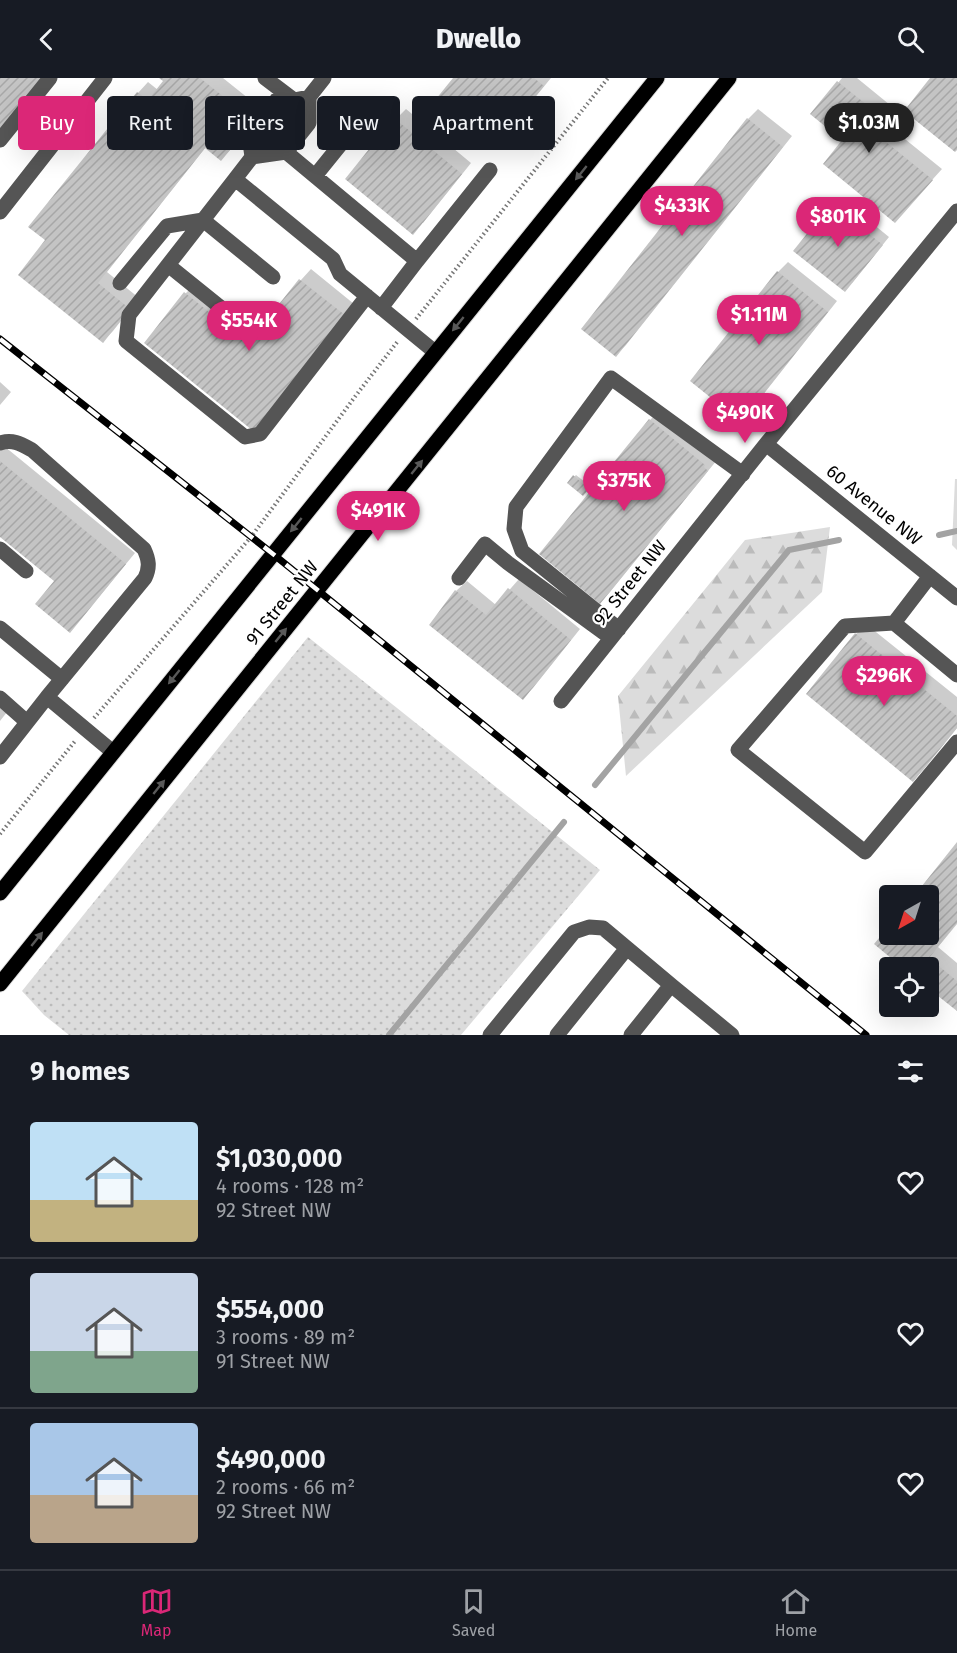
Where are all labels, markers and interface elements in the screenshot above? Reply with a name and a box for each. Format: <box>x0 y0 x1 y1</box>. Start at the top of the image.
icon: back <box>30 23 63 56</box>
text: Dwello <box>436 23 521 55</box>
icon: search <box>894 23 927 56</box>
chip: Buy <box>18 96 95 150</box>
chip: Rent <box>107 96 193 150</box>
chip: Filters <box>205 96 305 150</box>
chip: New <box>317 96 400 150</box>
chip: Apartment <box>412 96 555 150</box>
pin: $1.03M <box>820 103 918 154</box>
text: $1.03M <box>838 110 900 134</box>
one-way arrow <box>575 165 587 180</box>
pin: $433K <box>640 186 724 237</box>
text: $433K <box>654 193 710 217</box>
pin: $801K <box>796 197 880 248</box>
text: $801K <box>810 204 866 228</box>
pin: $1.11M <box>710 295 808 346</box>
pin: $554K <box>207 301 291 352</box>
text: $1.11M <box>731 302 787 326</box>
text: $554K <box>221 308 277 332</box>
one-way arrow <box>452 316 465 332</box>
pin: $490K <box>703 393 787 444</box>
text: $490K <box>716 400 774 424</box>
one-way arrow <box>410 459 422 474</box>
street label: 60 Avenue NW <box>822 460 926 550</box>
pin: $375K <box>582 461 666 512</box>
text: $375K <box>597 468 651 492</box>
pin: $491K <box>336 491 420 542</box>
text: $491K <box>351 498 405 522</box>
one-way arrow <box>290 517 303 532</box>
street label: 92 Street NW <box>589 536 671 630</box>
street label: 91 Street NW <box>241 556 323 650</box>
one-way arrow <box>275 627 288 643</box>
pin: $296K <box>842 656 926 707</box>
text: $296K <box>856 663 912 687</box>
one-way arrow <box>167 669 180 685</box>
one-way arrow <box>152 780 165 795</box>
north arrow <box>879 885 939 945</box>
map controls <box>879 885 939 1017</box>
one-way arrow <box>30 931 42 946</box>
button: locate <box>879 957 939 1017</box>
icon: filters <box>894 1055 927 1088</box>
text: 9 homes <box>30 1056 130 1087</box>
text: $1,030,000 <box>216 1143 342 1174</box>
icon: home <box>78 1146 150 1218</box>
icon: heart <box>894 1166 927 1199</box>
text: 4 rooms · 128 m² <box>216 1174 364 1198</box>
text: 92 Street NW <box>216 1198 331 1222</box>
text: $554,000 <box>216 1294 324 1325</box>
icon: home <box>78 1297 150 1369</box>
icon: heart <box>894 1317 927 1350</box>
text: 3 rooms · 89 m² <box>216 1325 355 1349</box>
text: 91 Street NW <box>216 1349 330 1373</box>
text: $490,000 <box>216 1444 326 1475</box>
icon: home <box>78 1447 150 1519</box>
icon: heart <box>894 1467 927 1500</box>
text: 2 rooms · 66 m² <box>216 1475 355 1499</box>
text: 92 Street NW <box>216 1499 331 1523</box>
tab: Map <box>140 1585 173 1640</box>
tab: Saved <box>452 1585 495 1640</box>
tab: Home <box>775 1585 817 1640</box>

